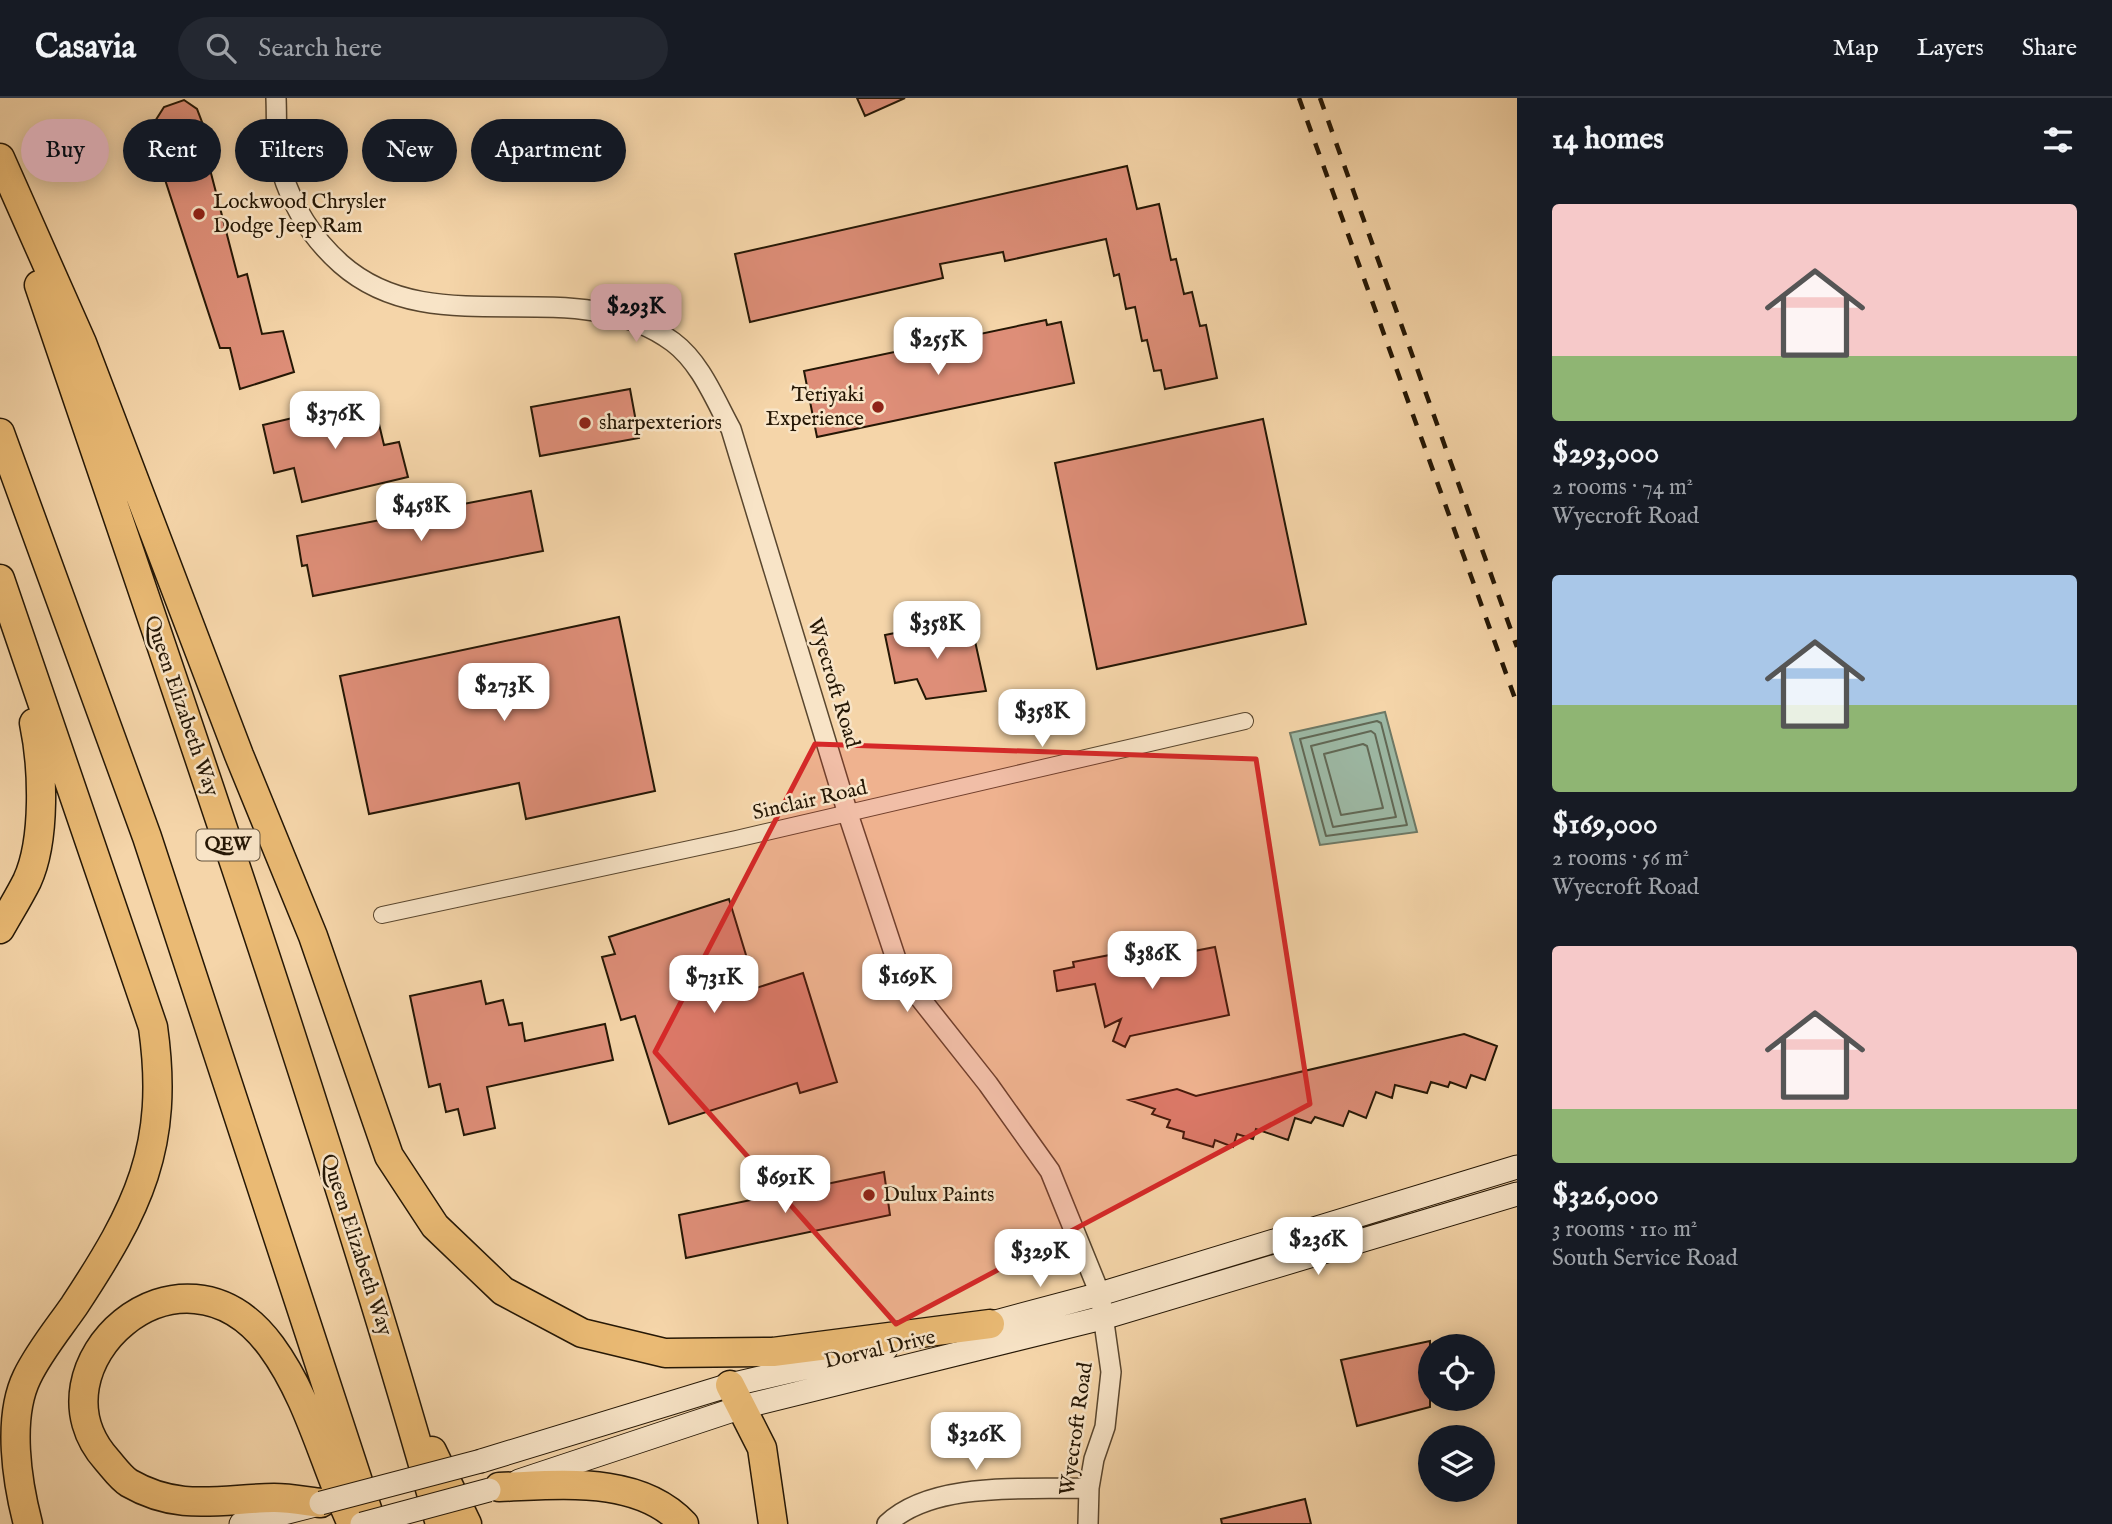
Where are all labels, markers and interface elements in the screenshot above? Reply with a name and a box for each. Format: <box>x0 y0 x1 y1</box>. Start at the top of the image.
search box <box>178 17 668 80</box>
text: Casavia <box>35 27 136 69</box>
icon: search <box>202 29 240 67</box>
text: Search here <box>258 32 382 65</box>
text: Map <box>1833 33 1879 64</box>
text: Layers <box>1917 33 1984 64</box>
text: Share <box>2022 33 2077 64</box>
chip: Buy <box>21 119 109 182</box>
chip: Rent <box>123 119 221 182</box>
chip: Filters <box>235 119 348 182</box>
chip: New <box>362 119 457 182</box>
chip: Apartment <box>471 119 626 182</box>
text: 14 homes <box>1552 121 1664 159</box>
icon: filters <box>2039 121 2077 159</box>
place label: Lockwood Chrysler Dodge Jeep Ram <box>213 189 387 240</box>
marker: Lockwood Chrysler Dodge Jeep Ram <box>191 206 207 222</box>
icon: home <box>1752 250 1878 376</box>
pin: $293K <box>587 285 685 344</box>
text: $293K <box>607 292 665 321</box>
pin: $255K <box>889 317 987 377</box>
text: $255K <box>910 325 966 354</box>
place label: Teriyaki Experience <box>765 382 864 433</box>
pin: $376K <box>286 392 384 451</box>
text: $376K <box>306 399 364 428</box>
marker: Teriyaki Experience <box>870 399 886 415</box>
place label: sharpexteriors <box>599 410 722 437</box>
marker: sharpexteriors <box>577 415 593 431</box>
text: $293,000 <box>1552 435 1659 473</box>
text: 2 rooms · 74 m² <box>1552 473 1693 502</box>
pin: $458K <box>372 484 470 543</box>
text: $458K <box>392 491 450 520</box>
text: Wyecroft Road <box>1552 502 1699 531</box>
pin: $358K <box>888 602 986 661</box>
text: $358K <box>909 609 965 638</box>
street label: Queen Elizabeth Way <box>137 612 225 801</box>
street label: Wyecroft Road <box>800 615 866 752</box>
icon: home <box>1752 621 1878 747</box>
pin: $273K <box>455 664 553 723</box>
text: $273K <box>474 671 534 700</box>
pin: $358K <box>993 690 1091 749</box>
text: $358K <box>1014 697 1070 726</box>
street label: Sinclair Road <box>750 775 871 827</box>
text: $169,000 <box>1552 806 1658 844</box>
road number: QEW <box>196 830 260 860</box>
text: 2 rooms · 56 m² <box>1552 844 1689 873</box>
text: Wyecroft Road <box>1552 873 1699 902</box>
pin: $386K <box>1103 932 1201 991</box>
text: $386K <box>1124 939 1180 968</box>
pin: $169K <box>858 954 956 1014</box>
pin: $731K <box>665 956 763 1015</box>
text: $169K <box>878 962 936 991</box>
text: $731K <box>685 963 743 992</box>
icon: home <box>1752 992 1878 1118</box>
street label: Queen Elizabeth Way <box>314 1151 398 1340</box>
pin: $691K <box>736 1156 834 1215</box>
text: $691K <box>756 1163 814 1192</box>
text: $326,000 <box>1552 1177 1659 1215</box>
place label: Dulux Paints <box>883 1182 995 1209</box>
marker: Dulux Paints <box>861 1187 877 1203</box>
text: 3 rooms · 110 m² <box>1552 1215 1697 1244</box>
pin: $236K <box>1269 1218 1367 1277</box>
text: $236K <box>1289 1225 1347 1254</box>
pin: $329K <box>991 1230 1089 1289</box>
text: $329K <box>1011 1237 1069 1266</box>
text: South Service Road <box>1552 1244 1738 1273</box>
street label: Dorval Drive <box>822 1324 939 1376</box>
map controls <box>1418 1334 1495 1502</box>
button: locate <box>1418 1334 1495 1411</box>
street label: Wyecroft Road <box>1054 1360 1100 1497</box>
pin: $326K <box>927 1412 1025 1472</box>
text: $326K <box>947 1420 1005 1449</box>
button: layers <box>1418 1425 1495 1502</box>

